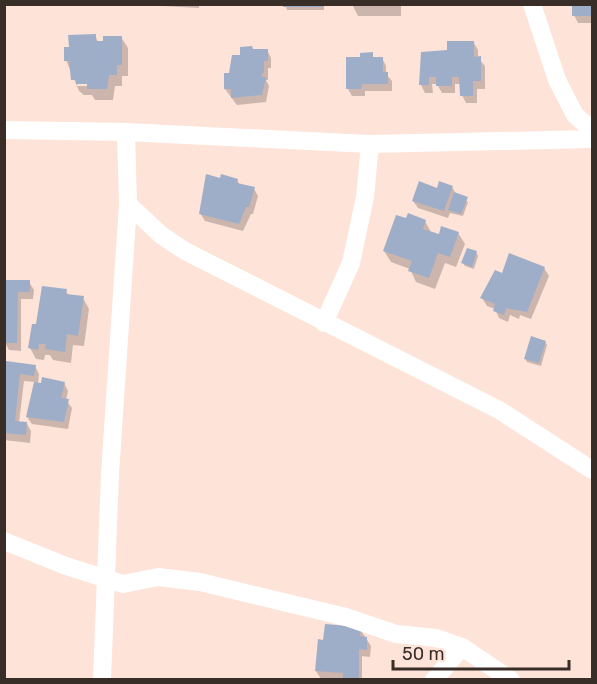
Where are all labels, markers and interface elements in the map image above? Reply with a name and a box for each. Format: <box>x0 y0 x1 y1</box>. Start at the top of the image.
scale bar <box>393 633 568 671</box>
text: 50 m <box>402 643 445 665</box>

